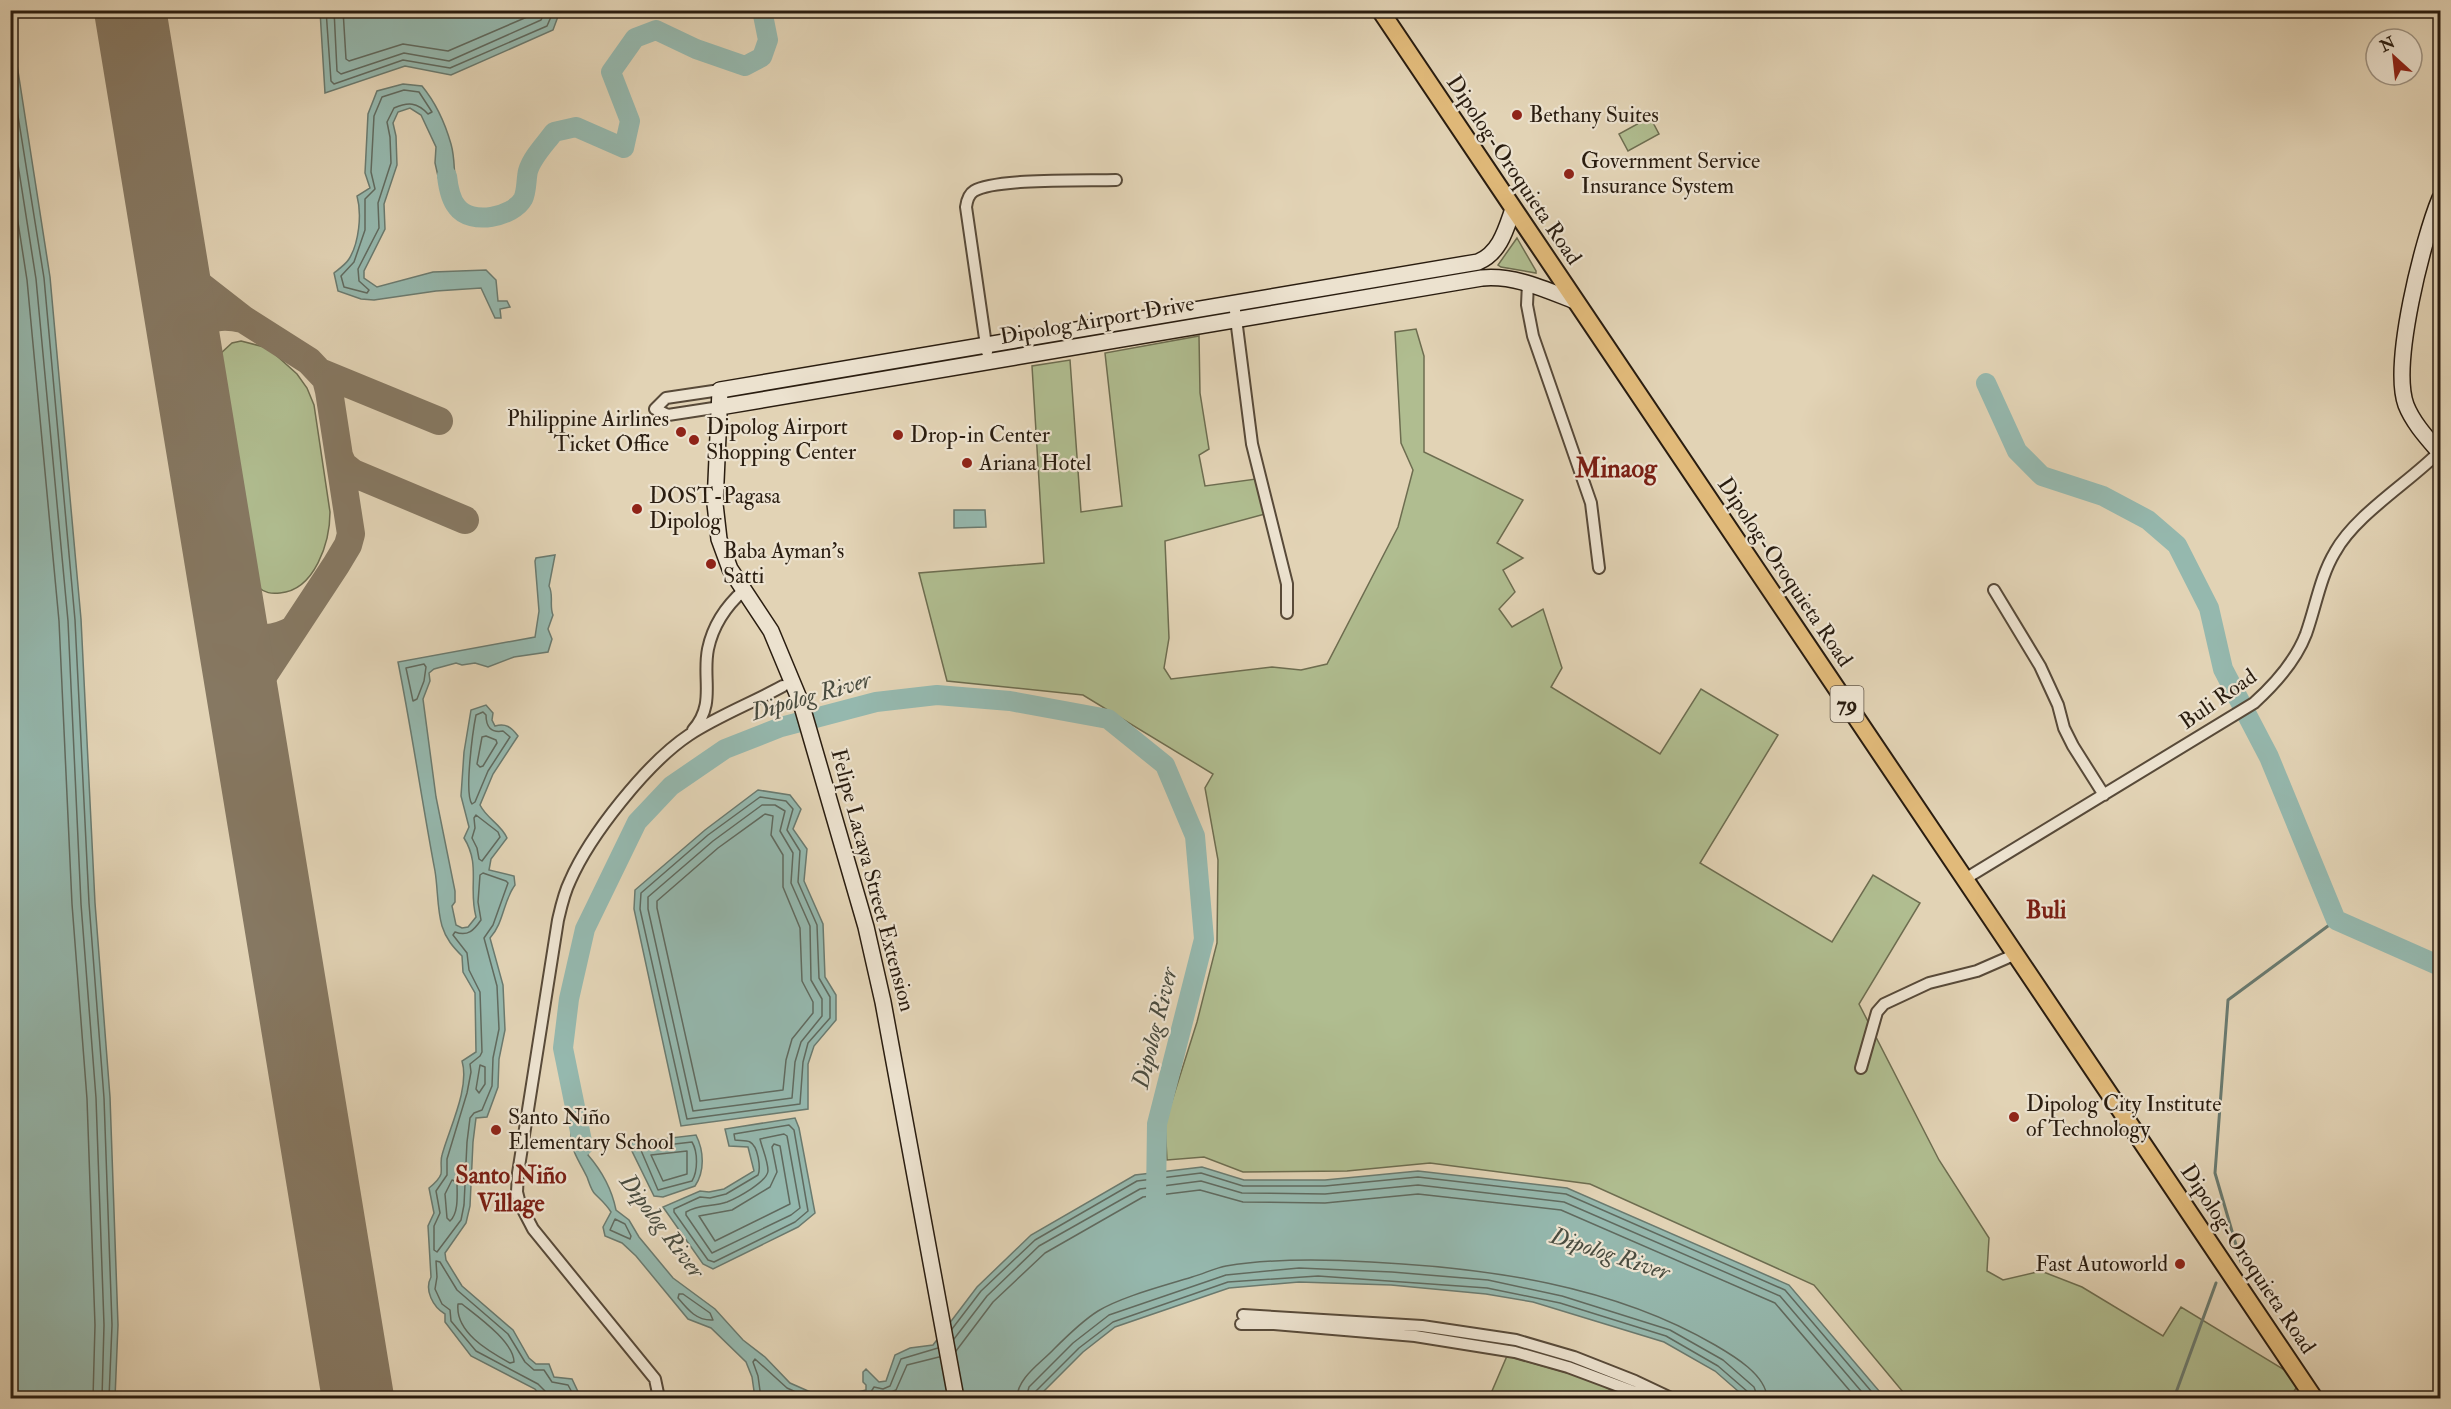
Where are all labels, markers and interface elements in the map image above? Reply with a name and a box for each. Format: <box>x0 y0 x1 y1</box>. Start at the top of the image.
north arrow <box>2364 27 2424 87</box>
text: N <box>2376 32 2399 57</box>
street label: Dipolog-Oroquieta Road <box>1439 70 1588 271</box>
place label: Bethany Suites <box>1529 101 1659 129</box>
marker: Bethany Suites <box>1510 108 1524 122</box>
place label: Government Service Insurance System <box>1581 147 1760 200</box>
marker: Government Service Insurance System <box>1562 167 1576 181</box>
street label: Dipolog Airport Drive <box>998 289 1197 352</box>
place label: Philippine Airlines Ticket Office <box>507 405 669 458</box>
place label: Dipolog Airport Shopping Center <box>706 413 857 467</box>
place label: Drop-in Center <box>910 421 1051 450</box>
marker: Philippine Airlines Ticket Office <box>674 425 688 439</box>
marker: Drop-in Center <box>891 428 905 442</box>
marker: Dipolog Airport Shopping Center <box>687 433 701 447</box>
place label: Ariana Hotel <box>978 449 1092 477</box>
district label: Minaog <box>1574 453 1658 486</box>
marker: Ariana Hotel <box>960 456 974 470</box>
street label: Dipolog-Oroquieta Road <box>1710 472 1859 673</box>
place label: DOST-Pagasa Dipolog <box>649 482 782 536</box>
marker: DOST-Pagasa Dipolog <box>630 502 644 516</box>
place label: Baba Ayman's Satti <box>723 537 844 590</box>
marker: Baba Ayman's Satti <box>704 557 718 571</box>
street label: Buli Road <box>2174 662 2262 736</box>
water label: Dipolog River <box>746 664 876 728</box>
road number: 79 <box>1830 686 1864 722</box>
street label: Felipe Lacaya Street Extension <box>823 746 922 1015</box>
district label: Buli <box>2026 895 2067 926</box>
water label: Dipolog River <box>1125 963 1185 1093</box>
place label: Dipolog City Institute of Technology <box>2026 1090 2221 1143</box>
place label: Santo Niño Elementary School <box>508 1103 674 1156</box>
marker: Dipolog City Institute of Technology <box>2007 1110 2021 1124</box>
marker: Santo Niño Elementary School <box>489 1123 503 1137</box>
street label: Dipolog-Oroquieta Road <box>2173 1159 2322 1360</box>
district label: Santo Niño Village <box>455 1160 567 1219</box>
water label: Dipolog River <box>612 1167 712 1285</box>
water label: Dipolog River <box>1546 1220 1674 1288</box>
place label: Fast Autoworld <box>2035 1250 2168 1278</box>
marker: Fast Autoworld <box>2173 1257 2187 1271</box>

